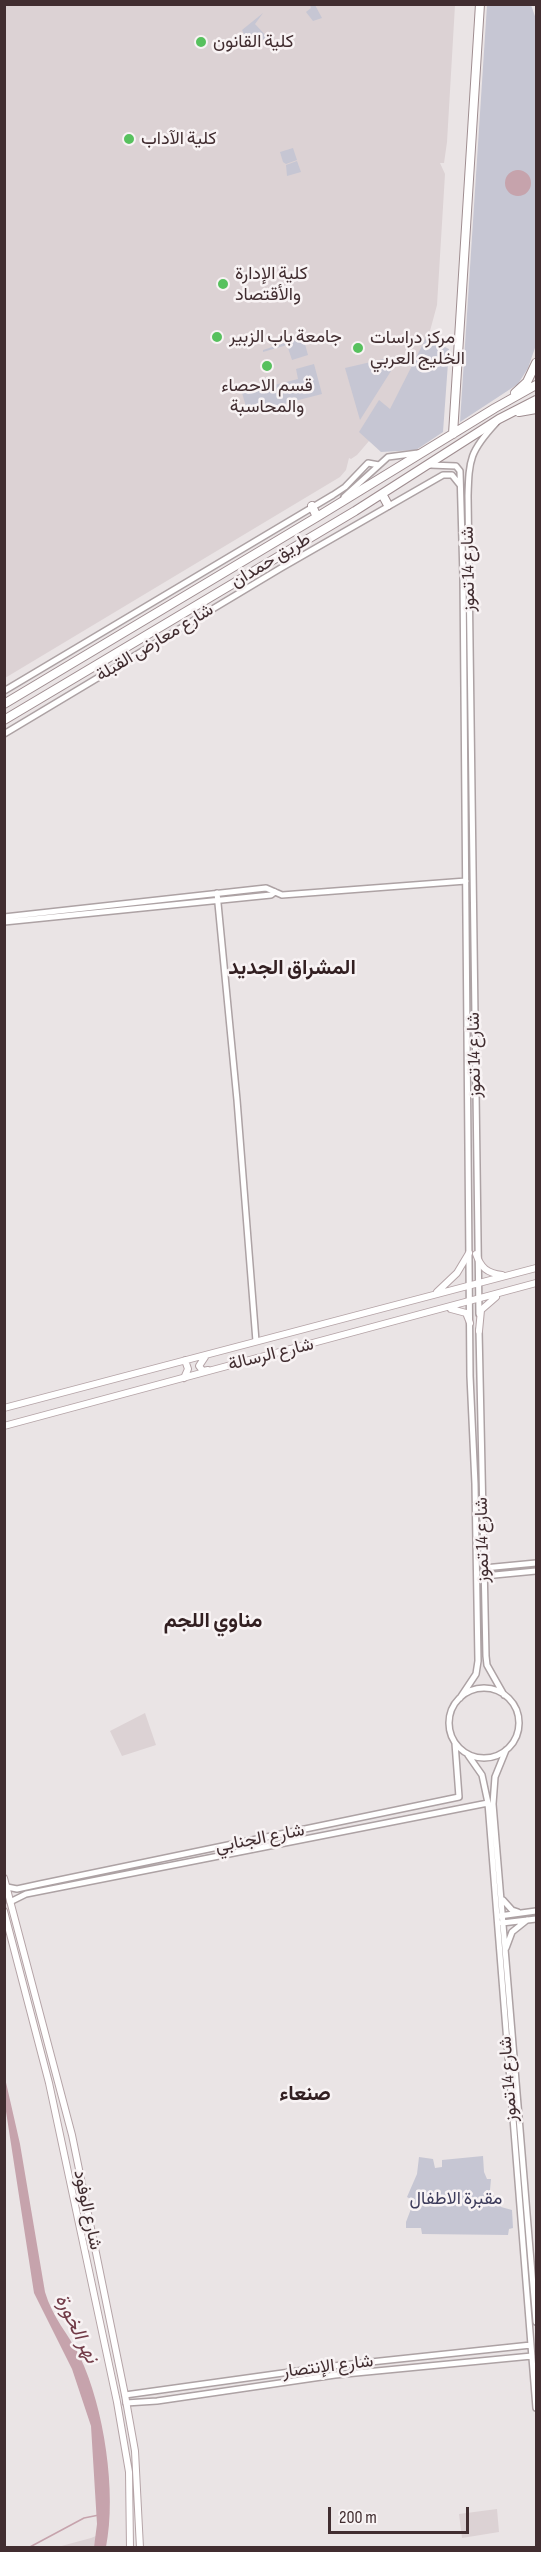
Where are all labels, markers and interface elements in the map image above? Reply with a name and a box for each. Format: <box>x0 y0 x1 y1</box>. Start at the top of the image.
place label: كلية القانون <box>213 31 294 53</box>
marker: كلية القانون <box>194 35 208 49</box>
place label: كلية الآداب <box>141 128 216 150</box>
marker: كلية الآداب <box>122 132 136 146</box>
place label: كلية الإدارة والأقتصاد <box>235 263 308 306</box>
marker: كلية الإدارة والأقتصاد <box>216 277 230 291</box>
place label: جامعة باب الزبير <box>229 326 342 348</box>
place label: مركز دراسات الخليج العربي <box>370 327 465 370</box>
marker: جامعة باب الزبير <box>210 330 224 344</box>
marker: مركز دراسات الخليج العربي <box>351 341 365 355</box>
marker: قسم الاحصاء والمحاسبة <box>260 359 274 373</box>
place label: قسم الاحصاء والمحاسبة <box>221 375 313 418</box>
street label: شارع 14 تموز <box>457 526 481 612</box>
street label: طريق حمدان <box>227 529 315 593</box>
street label: شارع معارض القبلة <box>92 599 218 687</box>
district label: المشراق الجديد <box>228 956 356 982</box>
street label: شارع 14 تموز <box>463 1012 487 1098</box>
street label: شارع الرسالة <box>226 1334 316 1376</box>
street label: شارع 14 تموز <box>471 1497 495 1583</box>
district label: مناوي اللجم <box>164 1609 262 1635</box>
street label: شارع الجنابي <box>214 1820 306 1858</box>
street label: شارع 14 تموز <box>495 2035 523 2123</box>
district label: صنعاء <box>279 2082 331 2108</box>
street label: شارع الوفود <box>68 2168 106 2252</box>
park label: مقبرة الاطفال <box>410 2188 502 2210</box>
water label: نهر الخورة <box>49 2290 103 2368</box>
street label: شارع الإنتصار <box>281 2351 375 2383</box>
scale bar <box>331 2495 472 2533</box>
text: 200 m <box>339 2507 377 2528</box>

